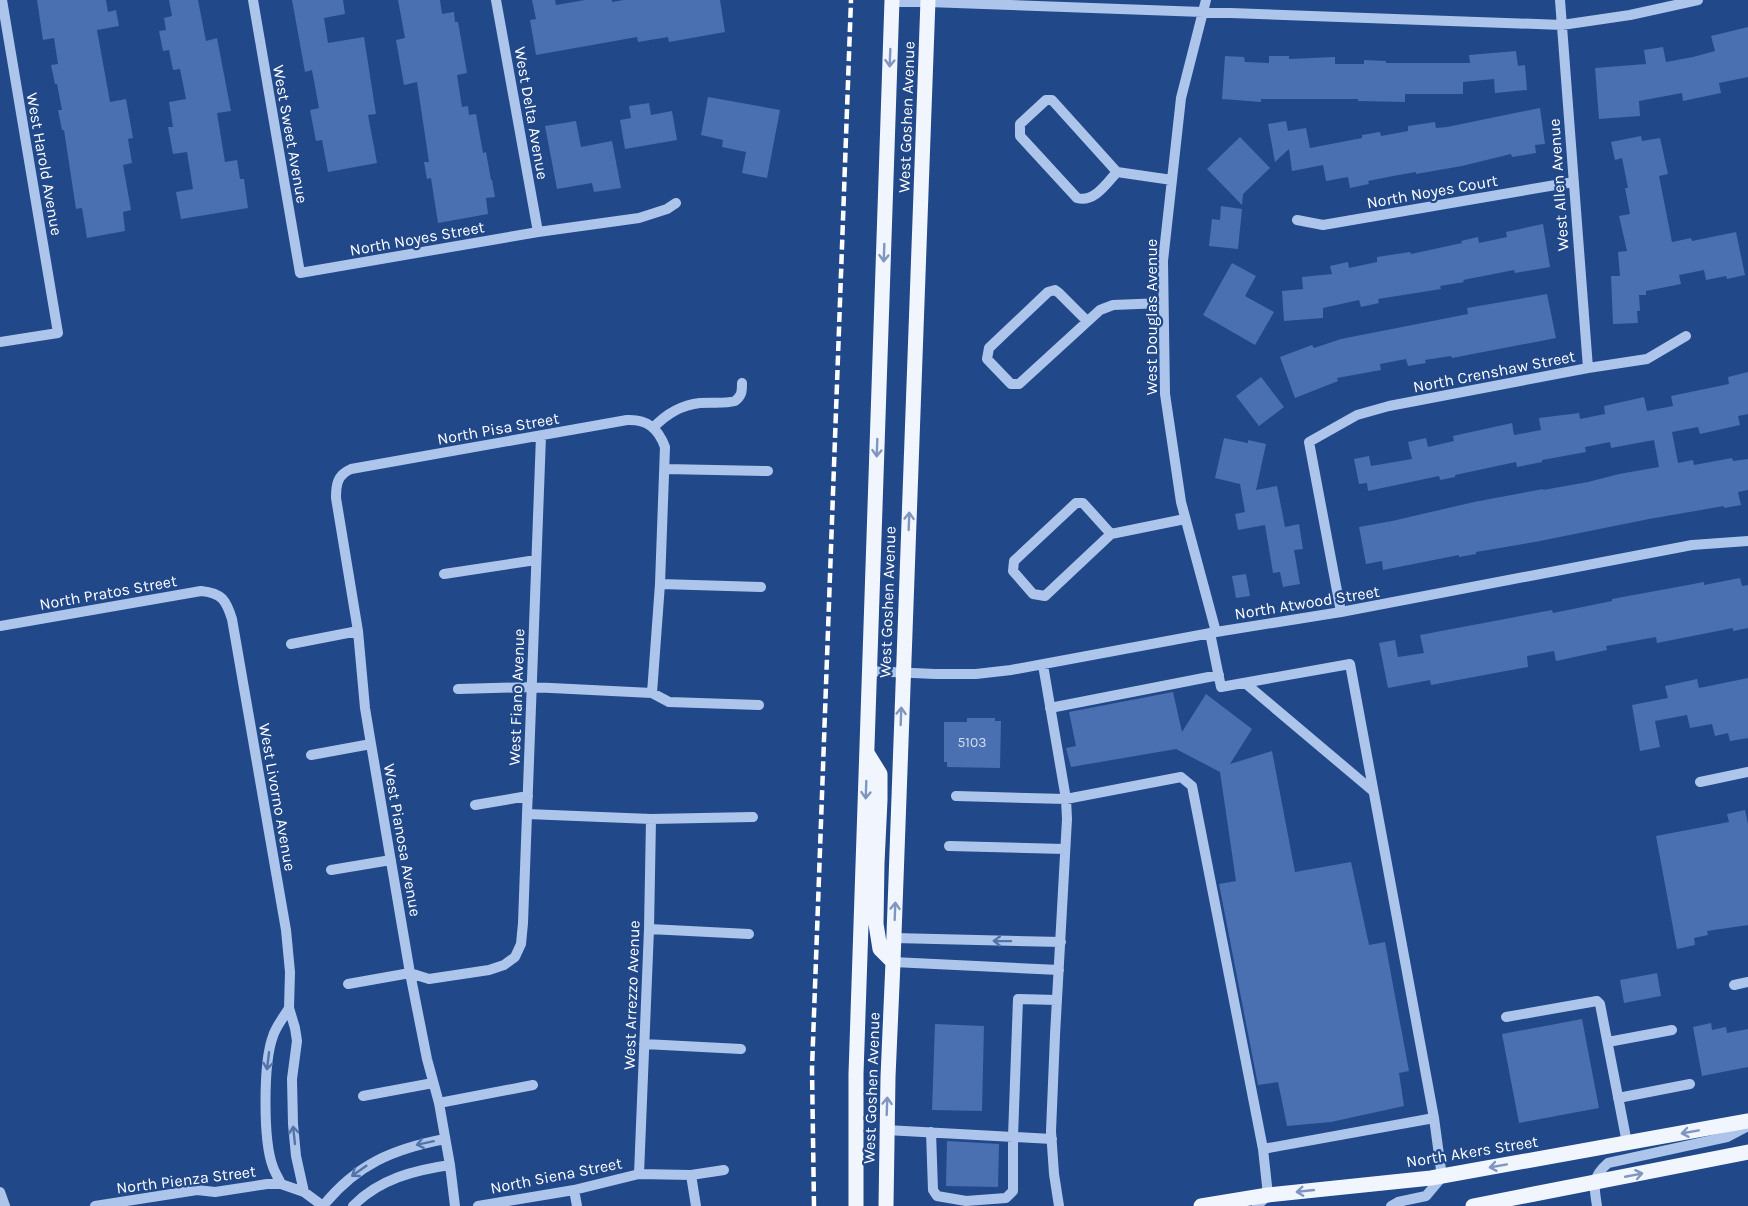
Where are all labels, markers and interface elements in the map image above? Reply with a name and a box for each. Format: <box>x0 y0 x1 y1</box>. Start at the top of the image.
street label: West Goshen Avenue <box>894 41 919 193</box>
street label: West Delta Avenue <box>510 45 553 181</box>
one-way arrow <box>885 48 896 68</box>
street label: West Sweet Avenue <box>269 63 312 205</box>
street label: West Harold Avenue <box>23 91 66 237</box>
street label: West Allen Avenue <box>1544 118 1573 252</box>
street label: North Noyes Court <box>1365 171 1499 212</box>
street label: North Noyes Street <box>348 217 486 260</box>
street label: West Douglas Avenue <box>1142 239 1161 395</box>
one-way arrow <box>878 243 889 263</box>
street label: North Crenshaw Street <box>1411 346 1577 397</box>
street label: North Pisa Street <box>436 408 561 449</box>
one-way arrow <box>871 438 883 458</box>
one-way arrow <box>903 511 914 531</box>
street label: West Goshen Avenue <box>875 526 900 678</box>
street label: North Pratos Street <box>38 571 178 614</box>
street label: North Atwood Street <box>1233 582 1381 623</box>
street label: West Fiano Avenue <box>505 628 528 766</box>
one-way arrow <box>896 706 907 726</box>
street label: West Livorno Avenue <box>255 722 300 873</box>
house number: 5103 <box>957 734 987 751</box>
street label: West Pianosa Avenue <box>380 762 425 918</box>
one-way arrow <box>860 780 872 800</box>
one-way arrow <box>889 901 901 921</box>
street label: West Arrezzo Avenue <box>619 920 644 1070</box>
one-way arrow <box>993 935 1013 946</box>
street label: West Goshen Avenue <box>859 1012 884 1164</box>
one-way arrow <box>262 1051 273 1071</box>
one-way arrow <box>881 1096 892 1116</box>
one-way arrow <box>288 1125 299 1145</box>
one-way arrow <box>1681 1127 1701 1138</box>
street label: North Akers Street <box>1405 1132 1539 1171</box>
one-way arrow <box>415 1138 435 1149</box>
street label: North Siena Street <box>489 1153 624 1198</box>
one-way arrow <box>1489 1161 1509 1172</box>
street label: North Pienza Street <box>115 1162 257 1197</box>
one-way arrow <box>352 1165 368 1177</box>
one-way arrow <box>1623 1169 1643 1180</box>
one-way arrow <box>1296 1186 1316 1197</box>

